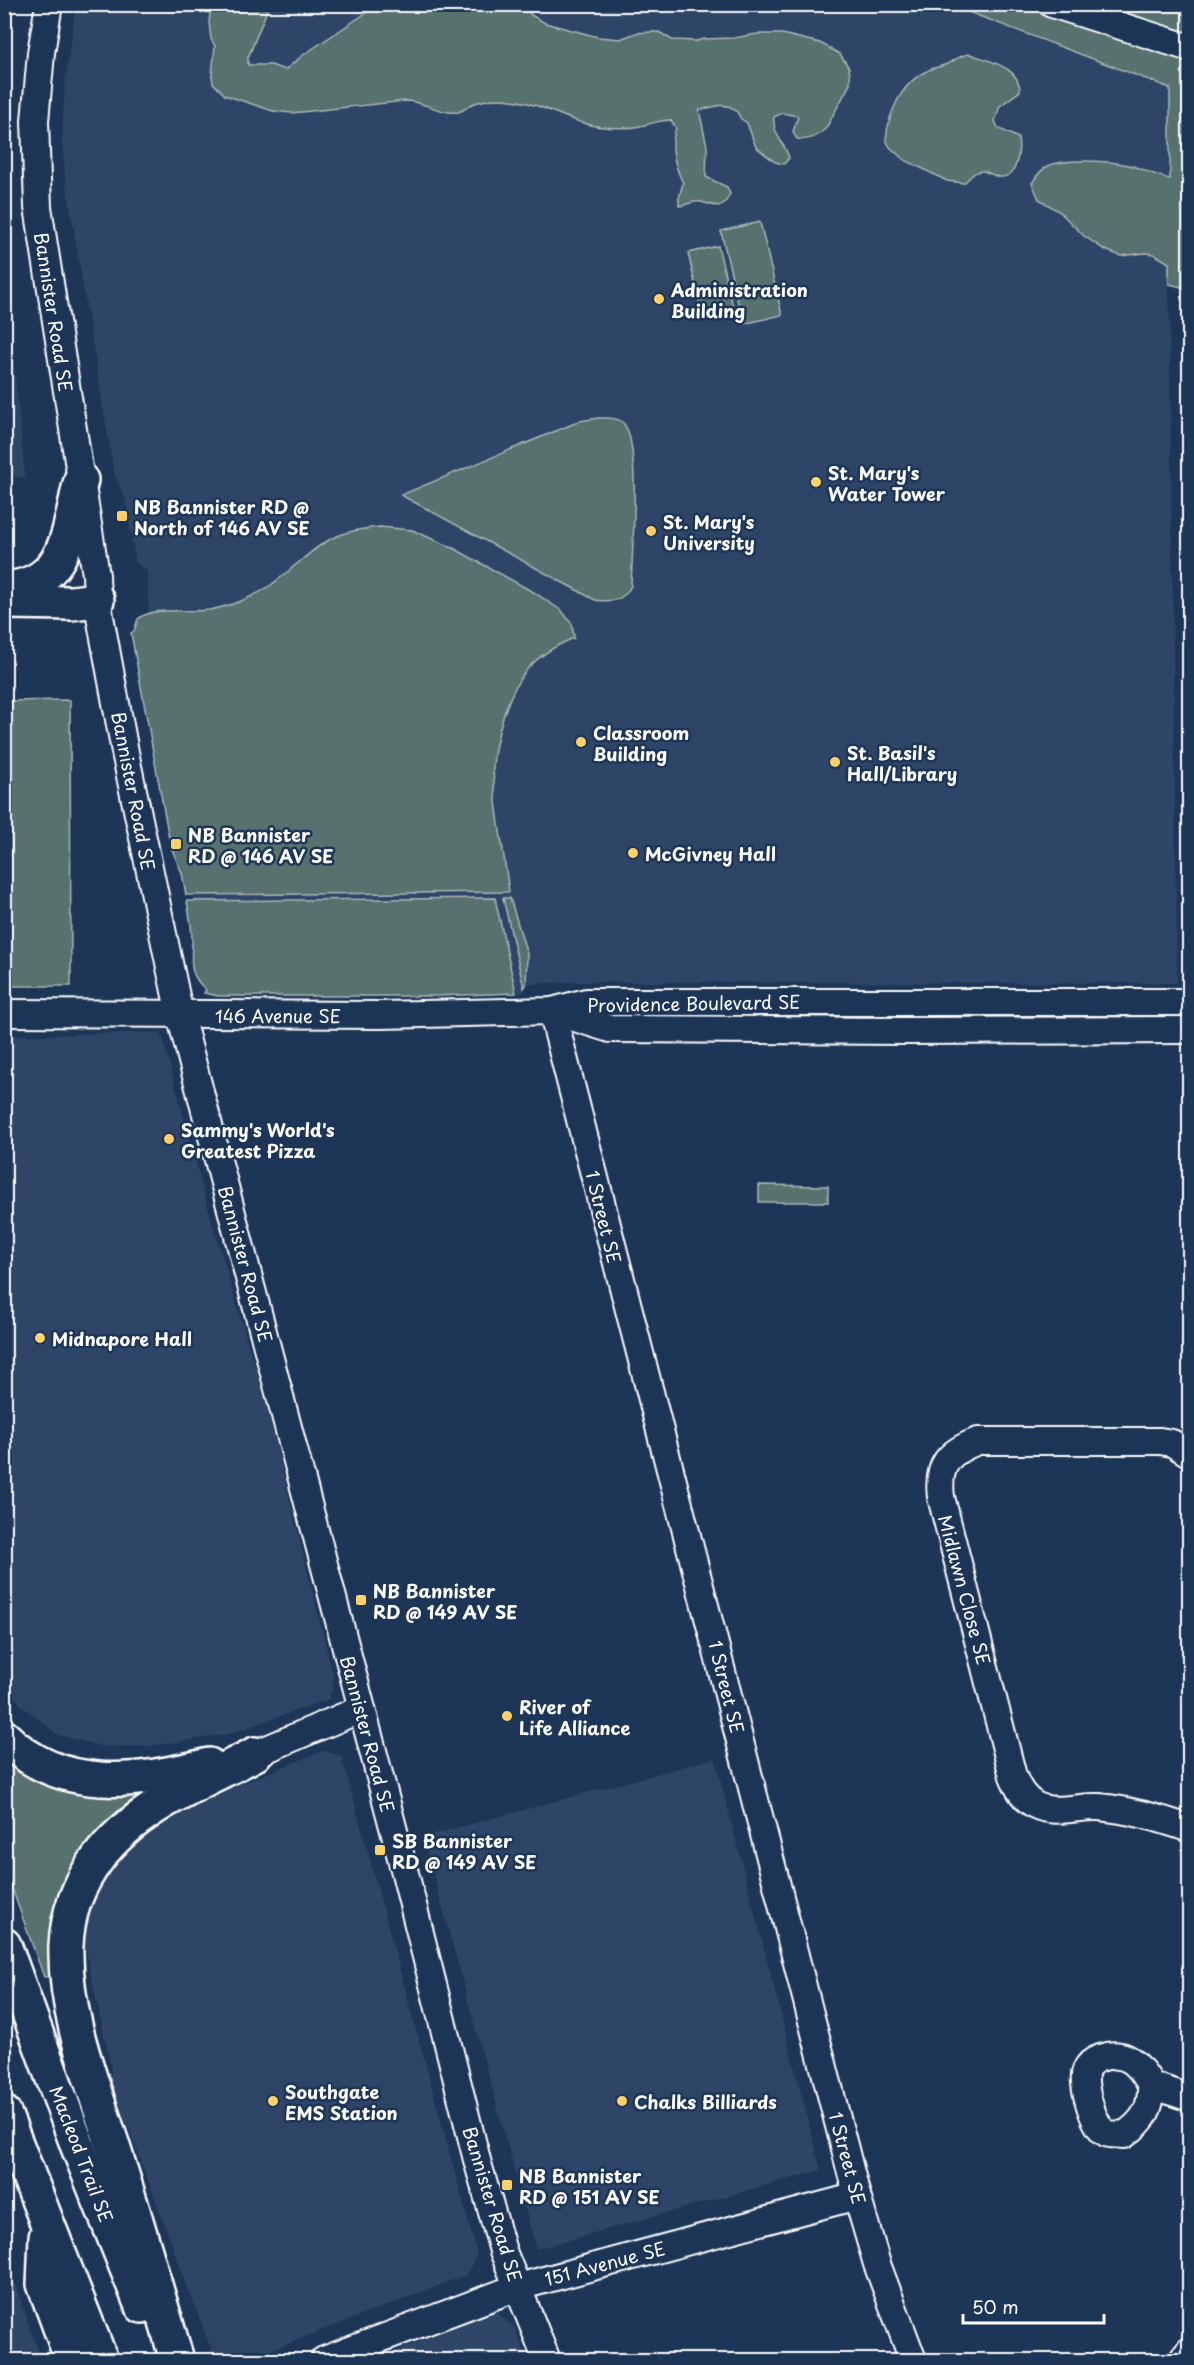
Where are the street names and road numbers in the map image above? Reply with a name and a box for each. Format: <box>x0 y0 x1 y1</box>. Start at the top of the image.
street label: Bannister Road SE <box>28 230 80 394</box>
street label: Bannister Road SE <box>105 709 163 873</box>
street label: Providence Boulevard SE <box>587 988 801 1018</box>
street label: 146 Avenue SE <box>215 1002 341 1029</box>
street label: 1 Street SE <box>579 1168 629 1266</box>
street label: Bannister Road SE <box>212 1183 280 1345</box>
street label: Midlawn Close SE <box>932 1512 998 1668</box>
street label: 1 Street SE <box>702 1638 752 1736</box>
street label: Bannister Road SE <box>334 1653 402 1815</box>
street label: Macleod Trail SE <box>43 2082 121 2226</box>
street label: 1 Street SE <box>823 2109 873 2207</box>
street label: Bannister Road SE <box>456 2123 530 2285</box>
street label: 151 Avenue SE <box>542 2234 668 2292</box>

